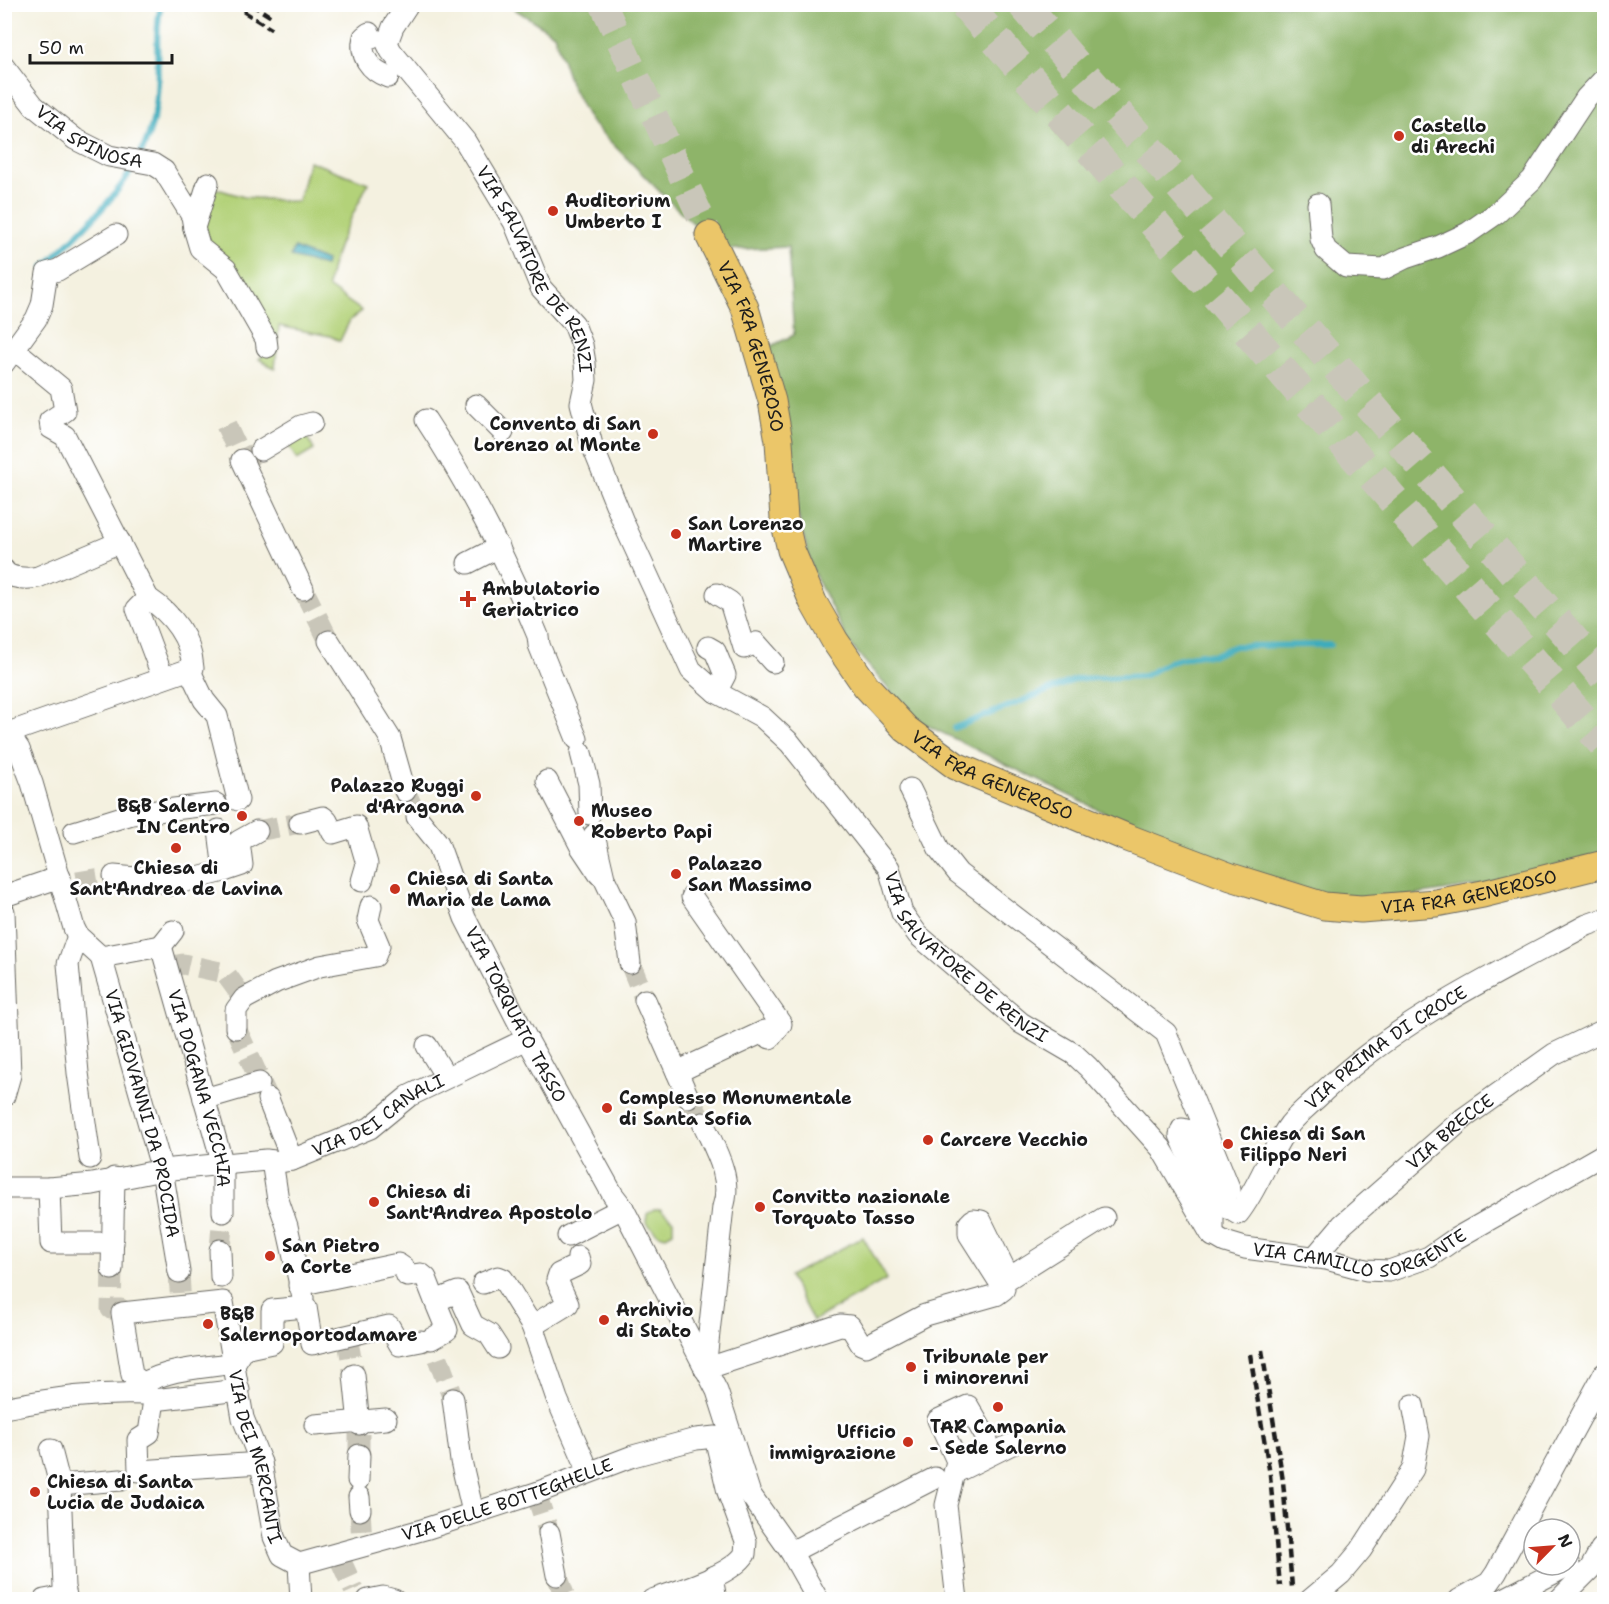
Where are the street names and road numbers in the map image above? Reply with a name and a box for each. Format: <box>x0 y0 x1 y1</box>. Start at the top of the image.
street label: VIA SPINOSA <box>30 100 145 174</box>
street label: VIA SALVATORE DE RENZI <box>471 161 598 373</box>
street label: VIA FRA GENEROSO <box>712 257 789 434</box>
street label: VIA FRA GENEROSO <box>906 725 1077 826</box>
street label: VIA FRA GENEROSO <box>1380 864 1559 919</box>
street label: VIA SALVATORE DE RENZI <box>879 869 1052 1048</box>
street label: VIA TORQUATO TASSO <box>459 922 572 1107</box>
street label: VIA PRIMA DI CROCE <box>1300 980 1471 1115</box>
street label: VIA GIOVANNI DA PROCIDA <box>99 987 185 1239</box>
street label: VIA DOGANA VECCHIA <box>162 987 235 1187</box>
street label: VIA DEI CANALI <box>308 1069 448 1163</box>
street label: VIA BRECCE <box>1401 1088 1499 1175</box>
street label: VIA CAMILLO SORGENTE <box>1251 1223 1471 1283</box>
street label: VIA DEI MERCANTI <box>223 1368 288 1548</box>
street label: VIA DELLE BOTTEGHELLE <box>399 1453 616 1547</box>

